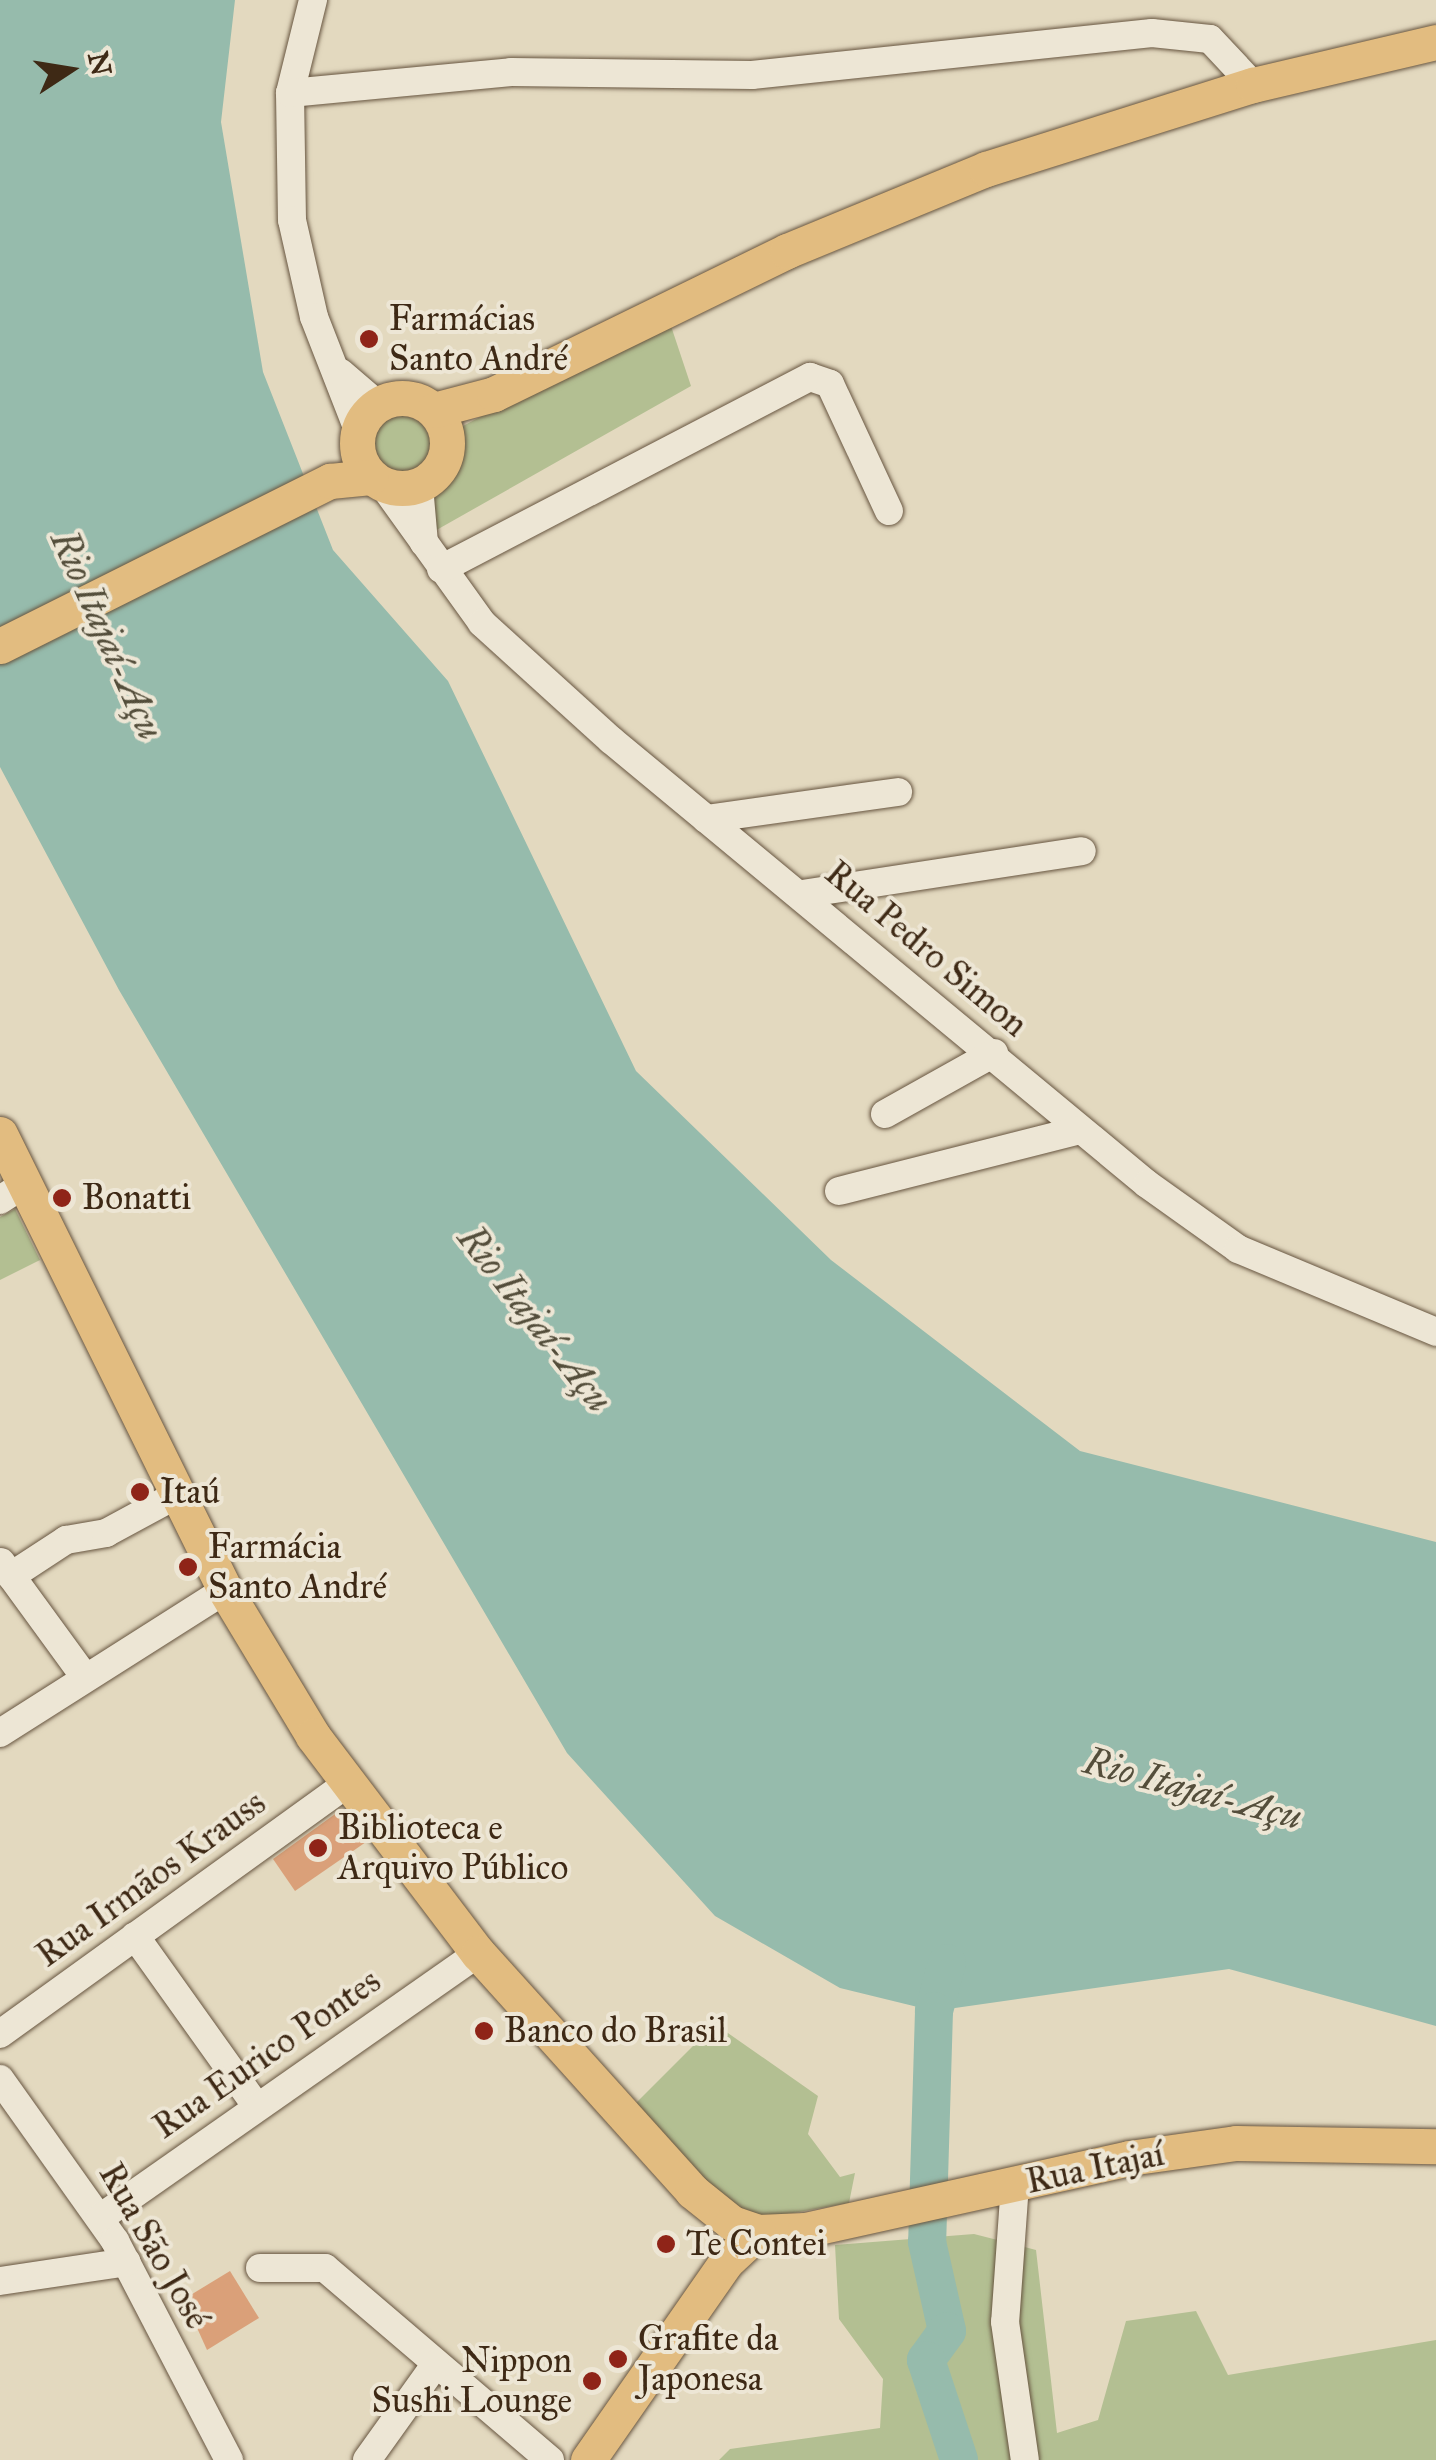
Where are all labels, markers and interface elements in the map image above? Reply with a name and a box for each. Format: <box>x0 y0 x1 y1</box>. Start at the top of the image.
north arrow <box>20 20 120 120</box>
text: N <box>80 48 119 79</box>
place label: Farmácias Santo André <box>389 298 568 380</box>
marker: Farmácias Santo André <box>358 328 380 350</box>
water label: Rio Itajaí-Açu <box>41 523 173 747</box>
street label: Rua Pedro Simon <box>816 852 1036 1046</box>
place label: Bonatti <box>82 1177 191 1219</box>
marker: Bonatti <box>51 1187 73 1209</box>
water label: Rio Itajaí-Açu <box>448 1217 622 1421</box>
place label: Itaú <box>160 1471 220 1513</box>
marker: Itaú <box>129 1481 151 1503</box>
place label: Farmácia Santo André <box>208 1526 387 1608</box>
marker: Farmácia Santo André <box>177 1556 199 1578</box>
water label: Rio Itajaí-Açu <box>1079 1738 1307 1840</box>
street label: Rua Irmãos Krauss <box>28 1782 274 1976</box>
place label: Biblioteca e Arquivo Público <box>338 1807 568 1889</box>
marker: Biblioteca e Arquivo Público <box>307 1837 329 1859</box>
street label: Rua Eurico Pontes <box>145 1960 389 2148</box>
place label: Banco do Brasil <box>504 2010 727 2052</box>
marker: Banco do Brasil <box>473 2020 495 2042</box>
street label: Rua Itajaí <box>1022 2133 1168 2203</box>
street label: Rua São José <box>90 2156 218 2336</box>
place label: Te Contei <box>686 2223 826 2265</box>
marker: Te Contei <box>655 2233 677 2255</box>
place label: Grafite da Japonesa <box>638 2318 779 2400</box>
place label: Nippon Sushi Lounge <box>372 2340 572 2422</box>
marker: Grafite da Japonesa <box>607 2348 629 2370</box>
marker: Nippon Sushi Lounge <box>581 2370 603 2392</box>

